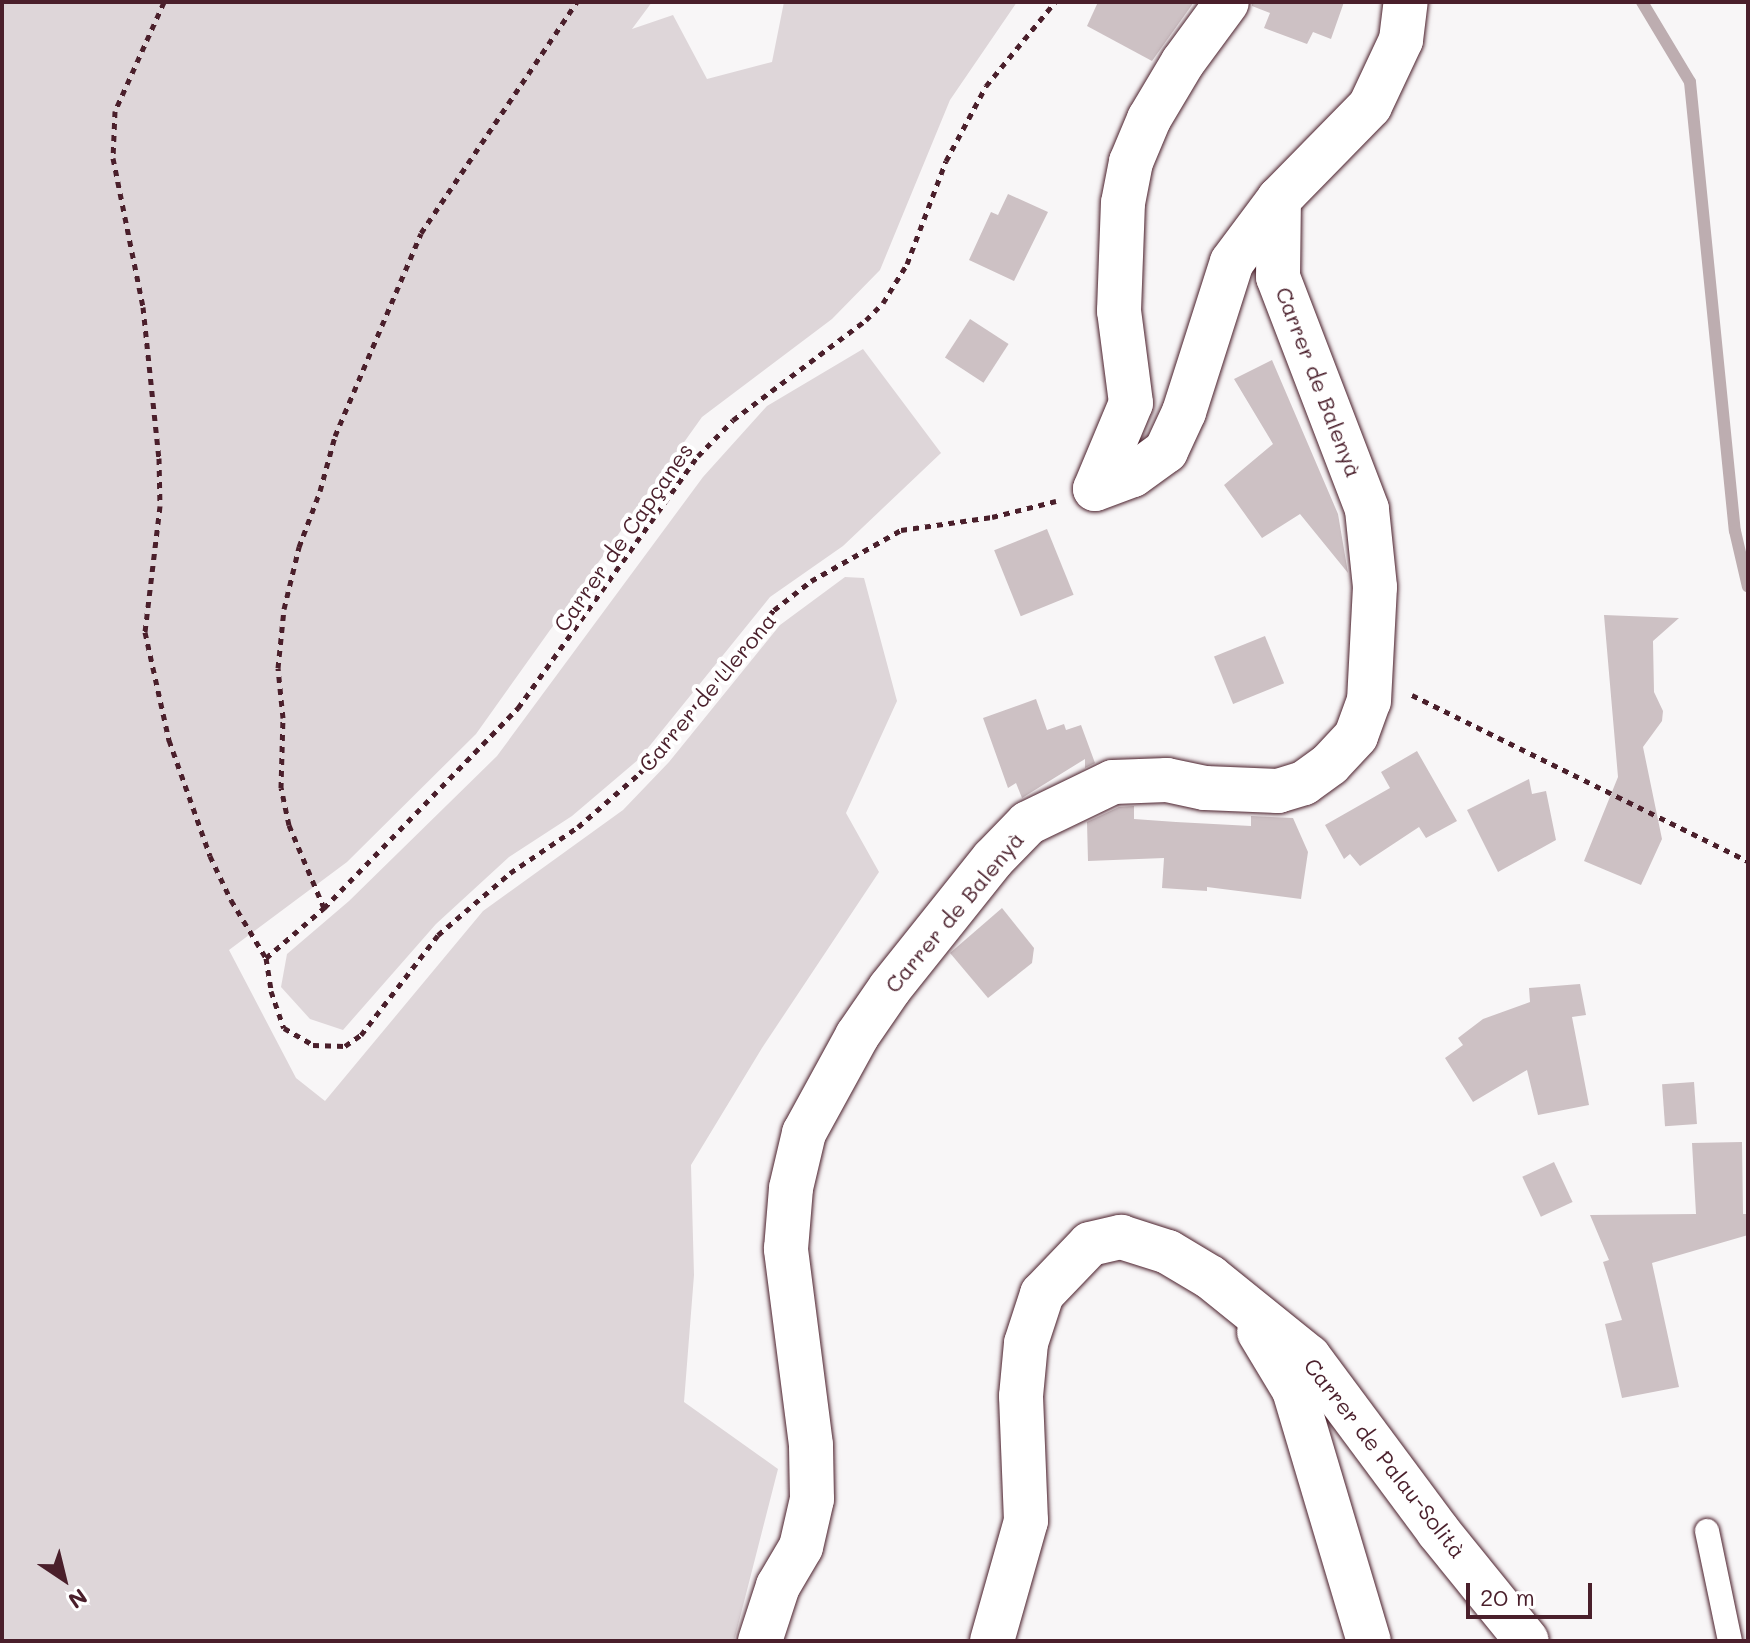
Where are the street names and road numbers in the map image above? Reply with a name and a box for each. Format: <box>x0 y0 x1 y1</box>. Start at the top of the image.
street label: Carrer de Balenyà <box>1271 283 1367 481</box>
street label: Carrer de Capçanes <box>548 438 698 636</box>
street label: Carrer de Llerona <box>633 607 781 777</box>
street label: Carrer de Balenyà <box>879 826 1029 998</box>
street label: Carrer de Palau-Solità <box>1299 1353 1471 1563</box>

